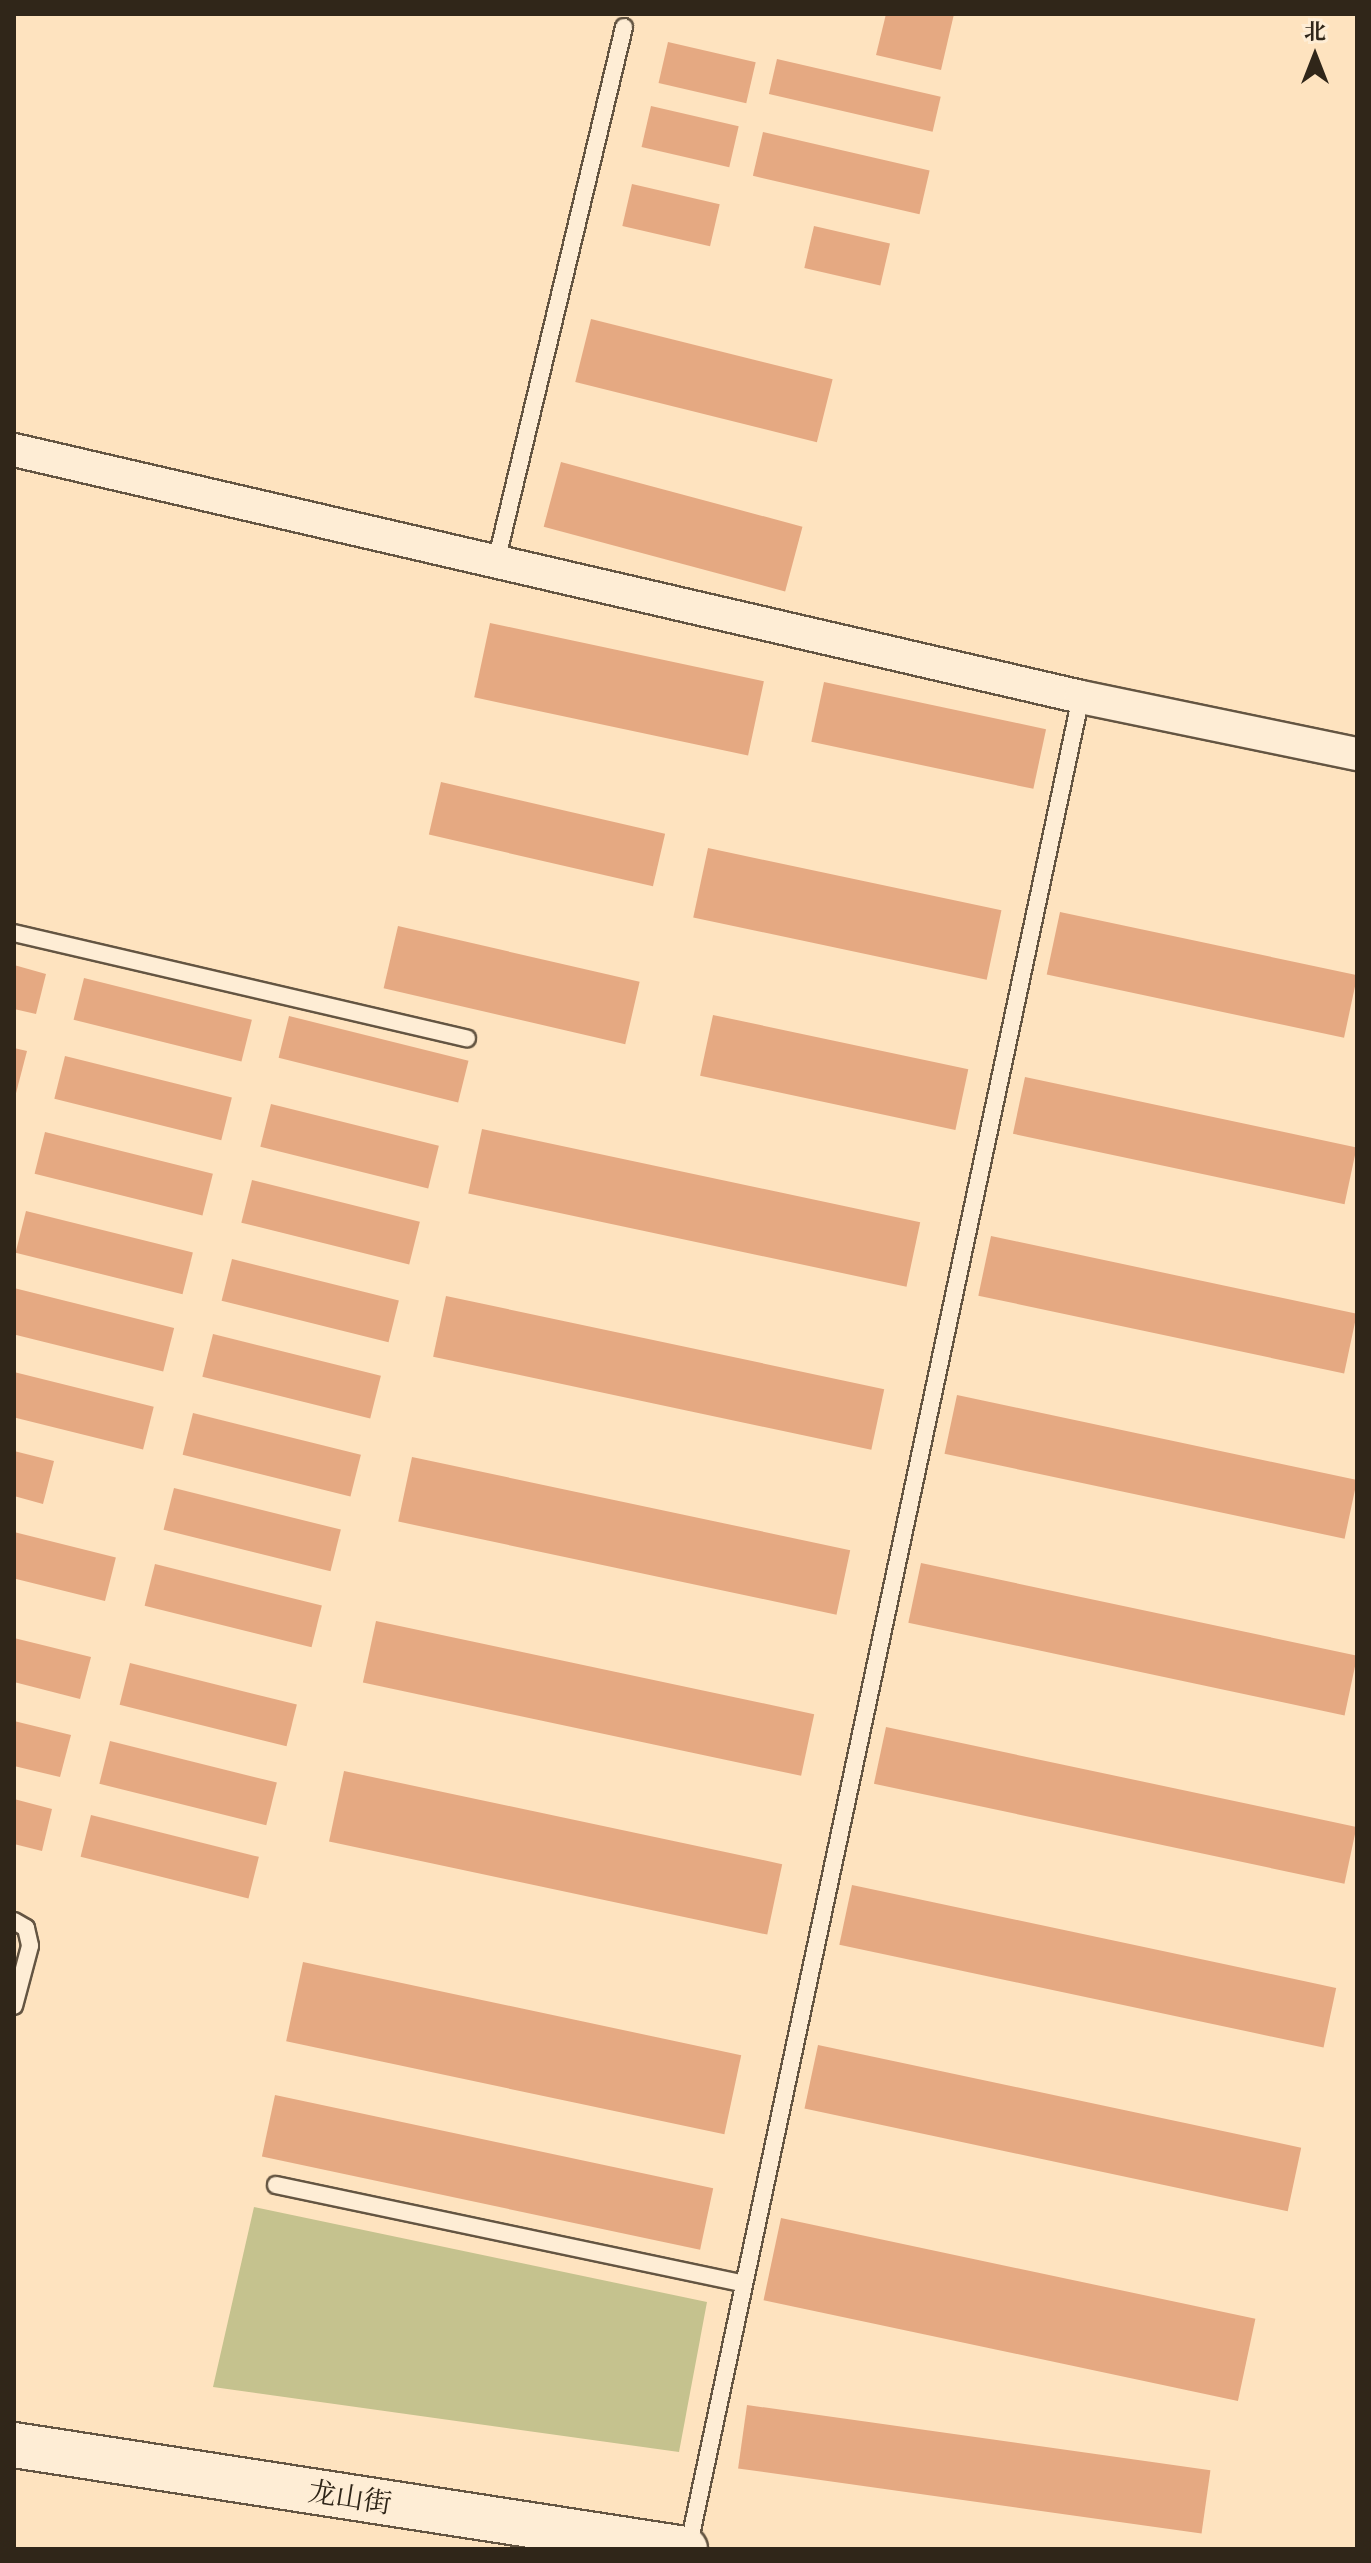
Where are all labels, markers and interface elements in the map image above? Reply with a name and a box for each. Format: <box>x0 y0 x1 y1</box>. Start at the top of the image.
north arrow <box>1275 16 1355 96</box>
text: 北 <box>1304 17 1326 46</box>
street label: 龙山街 <box>306 2474 394 2520</box>

